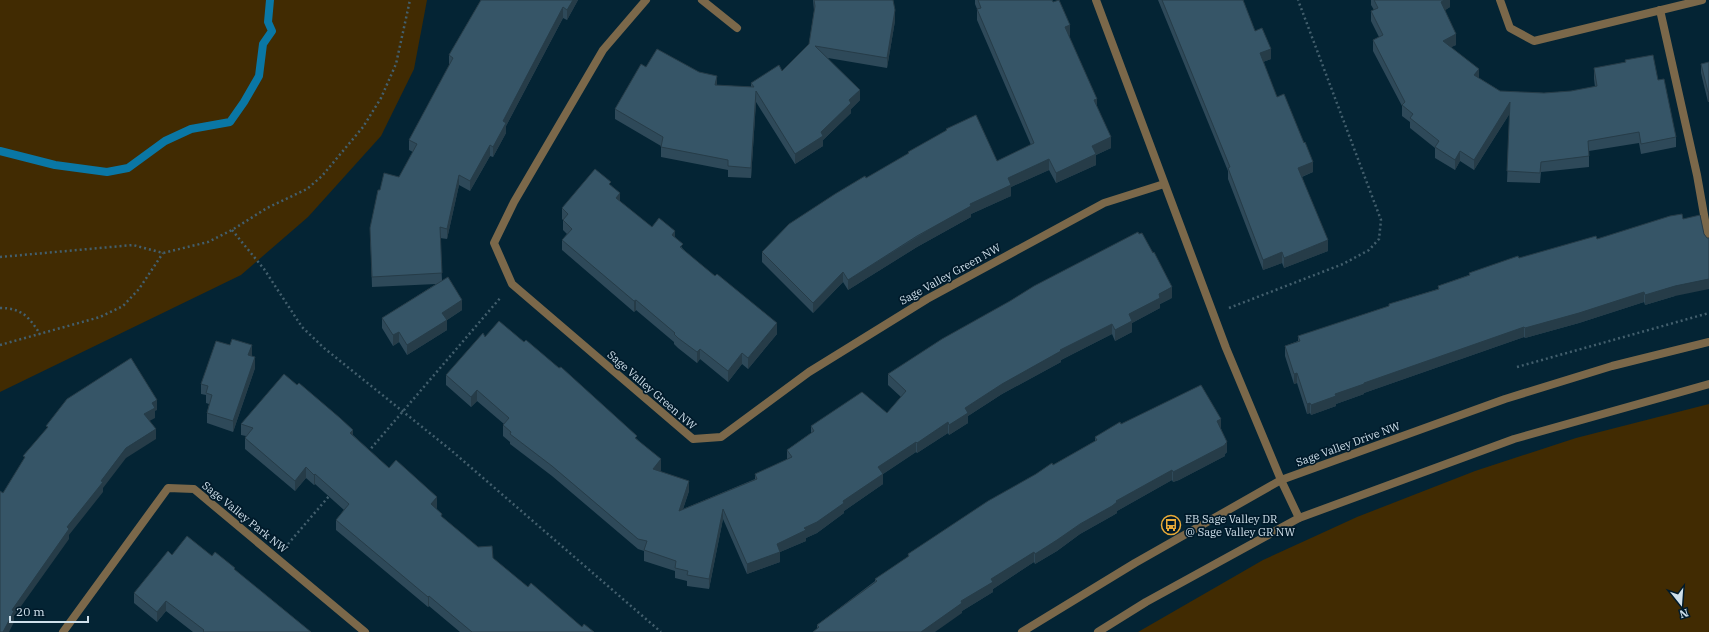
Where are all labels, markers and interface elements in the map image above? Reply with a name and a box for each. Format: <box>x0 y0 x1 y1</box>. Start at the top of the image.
street label: Sage Valley Green NW <box>897 240 1003 308</box>
street label: Sage Valley Green NW <box>605 347 700 433</box>
street label: Sage Valley Drive NW <box>1294 419 1402 469</box>
street label: Sage Valley Park NW <box>199 478 291 556</box>
place label: EB Sage Valley DR @ Sage Valley GR NW <box>1185 512 1295 539</box>
bus stop icon: EB Sage Valley DR @ Sage Valley GR NW <box>1160 514 1182 536</box>
north arrow <box>1661 584 1701 624</box>
scale bar <box>10 598 88 624</box>
text: 20 m <box>16 604 45 619</box>
text: N <box>1677 606 1690 622</box>

